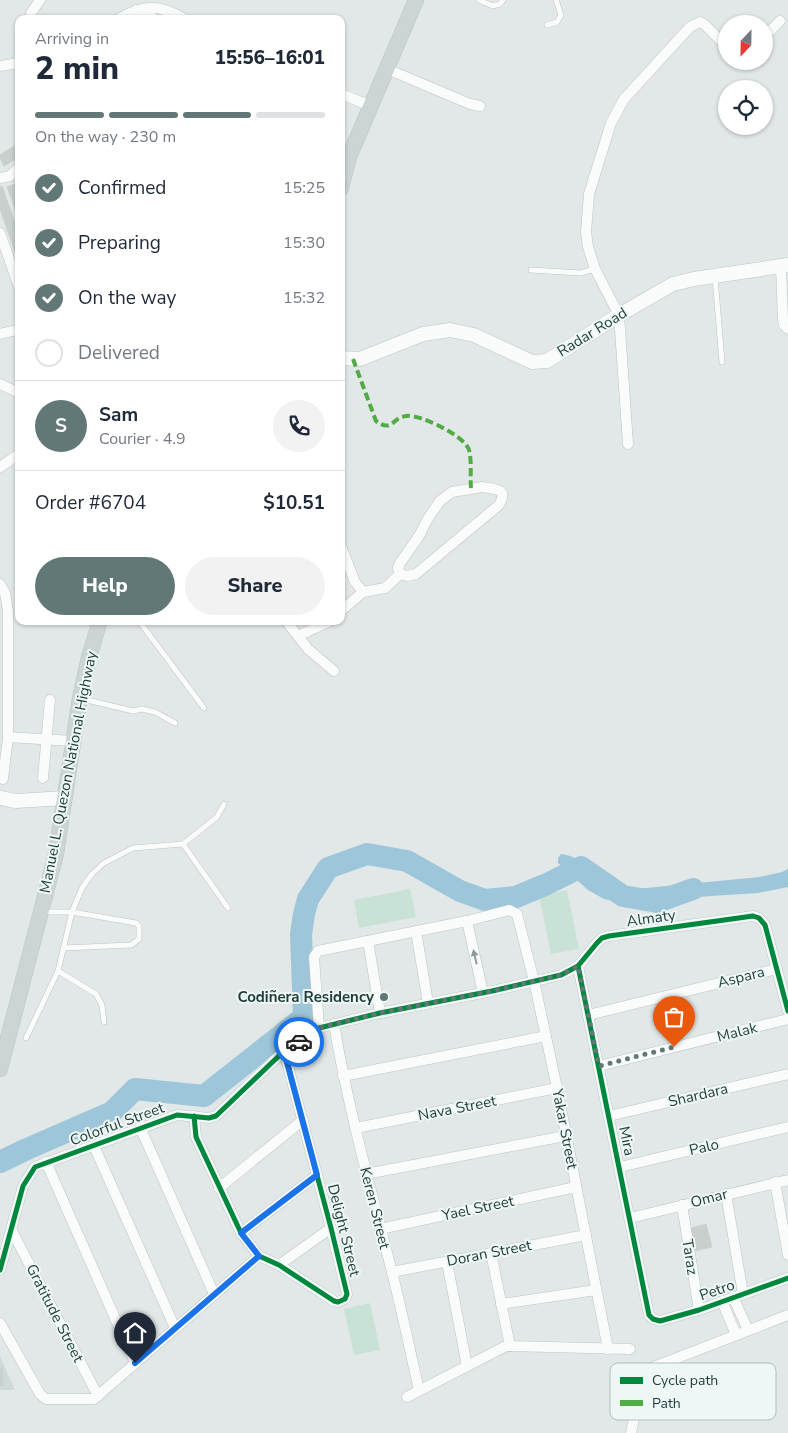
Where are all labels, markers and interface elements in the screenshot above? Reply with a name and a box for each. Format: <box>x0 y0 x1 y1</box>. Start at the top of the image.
north arrow <box>718 15 772 70</box>
map controls <box>718 15 773 135</box>
text: Arriving in <box>35 28 109 50</box>
text: 15:56–16:01 <box>214 45 325 71</box>
text: 2 min <box>35 47 119 90</box>
button: locate <box>718 80 773 135</box>
text: On the way · 230 m <box>35 126 176 148</box>
icon: check <box>35 174 63 202</box>
text: Confirmed <box>78 175 166 201</box>
text: 15:25 <box>283 177 325 199</box>
icon: check <box>35 229 63 257</box>
text: Preparing <box>78 230 161 256</box>
text: 15:30 <box>283 232 325 254</box>
icon: check <box>35 284 63 312</box>
text: On the way <box>78 285 176 311</box>
text: 15:32 <box>283 287 325 309</box>
street label: Radar Road <box>553 303 631 361</box>
text: Delivered <box>78 340 160 366</box>
button: phone <box>273 400 325 452</box>
text: Sam <box>99 402 138 428</box>
text: S <box>55 413 67 439</box>
text: Courier · 4.9 <box>99 428 185 450</box>
text: Order #6704 <box>35 490 146 516</box>
text: $10.51 <box>263 490 325 516</box>
button: Help <box>35 557 175 615</box>
button: Share <box>185 557 325 615</box>
street label: Manuel L. Quezon National Highway <box>35 649 101 895</box>
street label: Almaty <box>625 905 677 931</box>
one-way arrow <box>470 949 478 965</box>
street label: Aspara <box>715 961 767 993</box>
place label: Codiñera Residency <box>238 987 374 1007</box>
marker: Codiñera Residency <box>378 991 390 1003</box>
pin <box>653 996 695 1047</box>
icon: bag <box>660 1003 688 1031</box>
courier <box>274 1017 324 1067</box>
street label: Malak <box>715 1017 760 1047</box>
icon: car <box>285 1028 313 1056</box>
street label: Shardara <box>666 1078 730 1112</box>
street label: Yakar Street <box>547 1086 583 1172</box>
street label: Nava Street <box>416 1090 499 1125</box>
street label: Colorful Street <box>67 1097 168 1150</box>
street label: Mira <box>614 1124 640 1158</box>
street label: Palo <box>687 1134 721 1160</box>
street label: Keren Street <box>355 1165 395 1252</box>
street label: Delight Street <box>323 1182 365 1279</box>
street label: Omar <box>688 1184 730 1212</box>
street label: Yael Street <box>439 1190 516 1226</box>
street label: Doran Street <box>445 1235 534 1271</box>
street label: Taraz <box>677 1238 703 1276</box>
street label: Gratitude Street <box>22 1260 89 1366</box>
street label: Petro <box>697 1275 737 1305</box>
pin <box>114 1312 156 1363</box>
icon: home <box>121 1319 149 1347</box>
legend <box>610 1363 776 1420</box>
text: Cycle path <box>652 1371 718 1390</box>
text: Path <box>652 1394 681 1413</box>

